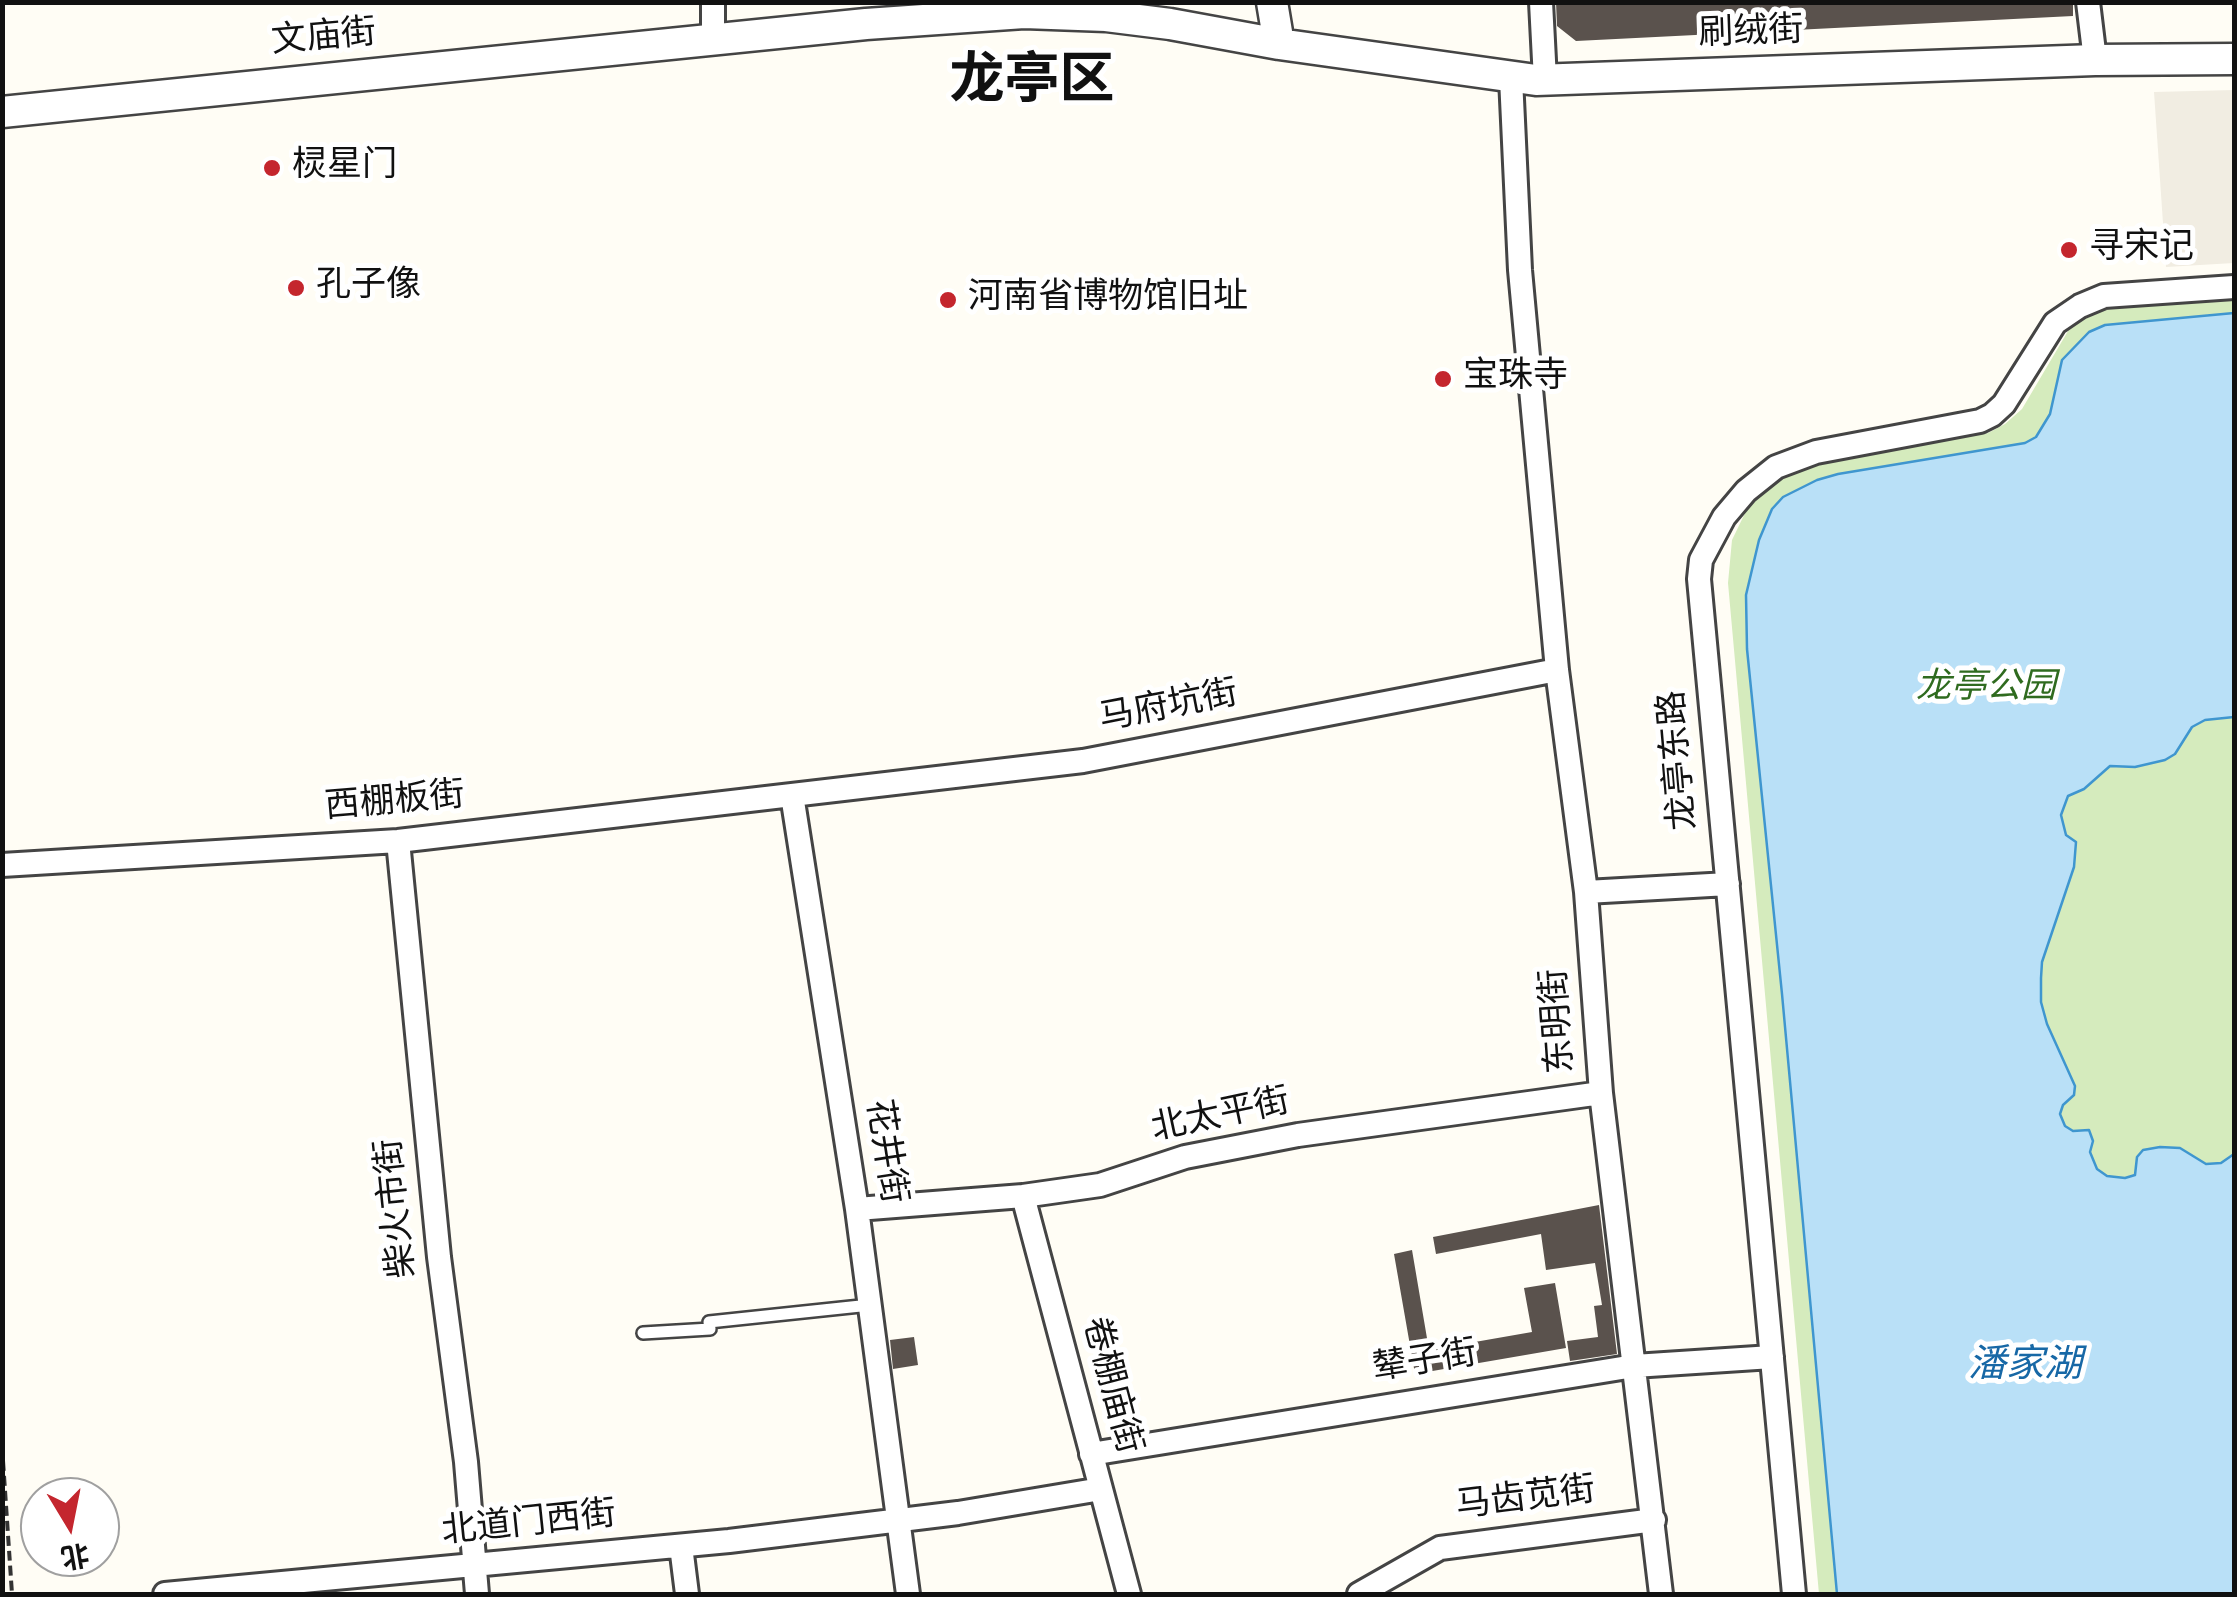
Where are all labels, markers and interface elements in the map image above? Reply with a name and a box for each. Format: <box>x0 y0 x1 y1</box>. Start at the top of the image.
street label: 刷绒街 <box>1698 12 1804 58</box>
street label: 文庙街 <box>270 15 378 65</box>
district label: 龙亭区 <box>950 53 1114 119</box>
place label: 棂星门 <box>292 147 397 189</box>
marker: 棂星门 <box>261 157 283 179</box>
place label: 寻宋记 <box>2089 229 2194 271</box>
marker: 寻宋记 <box>2058 239 2080 261</box>
place label: 孔子像 <box>316 267 421 309</box>
marker: 孔子像 <box>285 277 307 299</box>
place label: 河南省博物馆旧址 <box>968 279 1248 321</box>
marker: 河南省博物馆旧址 <box>937 289 959 311</box>
place label: 宝珠寺 <box>1463 358 1568 400</box>
marker: 宝珠寺 <box>1432 368 1454 390</box>
park label: 龙亭公园 <box>1916 669 2056 711</box>
street label: 马府坑街 <box>1096 675 1242 743</box>
street label: 龙亭东路 <box>1654 688 1708 832</box>
street label: 西棚板街 <box>323 777 467 831</box>
street label: 东明街 <box>1536 967 1586 1075</box>
street label: 北太平街 <box>1148 1083 1294 1153</box>
street label: 花井街 <box>854 1097 912 1207</box>
street label: 柴火市街 <box>371 1136 427 1280</box>
street label: 卷棚庙街 <box>1071 1313 1147 1459</box>
street label: 辇子街 <box>1370 1335 1480 1393</box>
water label: 潘家湖 <box>1968 1346 2082 1392</box>
street label: 马齿苋街 <box>1454 1472 1598 1530</box>
north arrow <box>20 1477 120 1577</box>
street label: 北道门西街 <box>440 1496 618 1556</box>
text: 北 <box>57 1531 92 1579</box>

